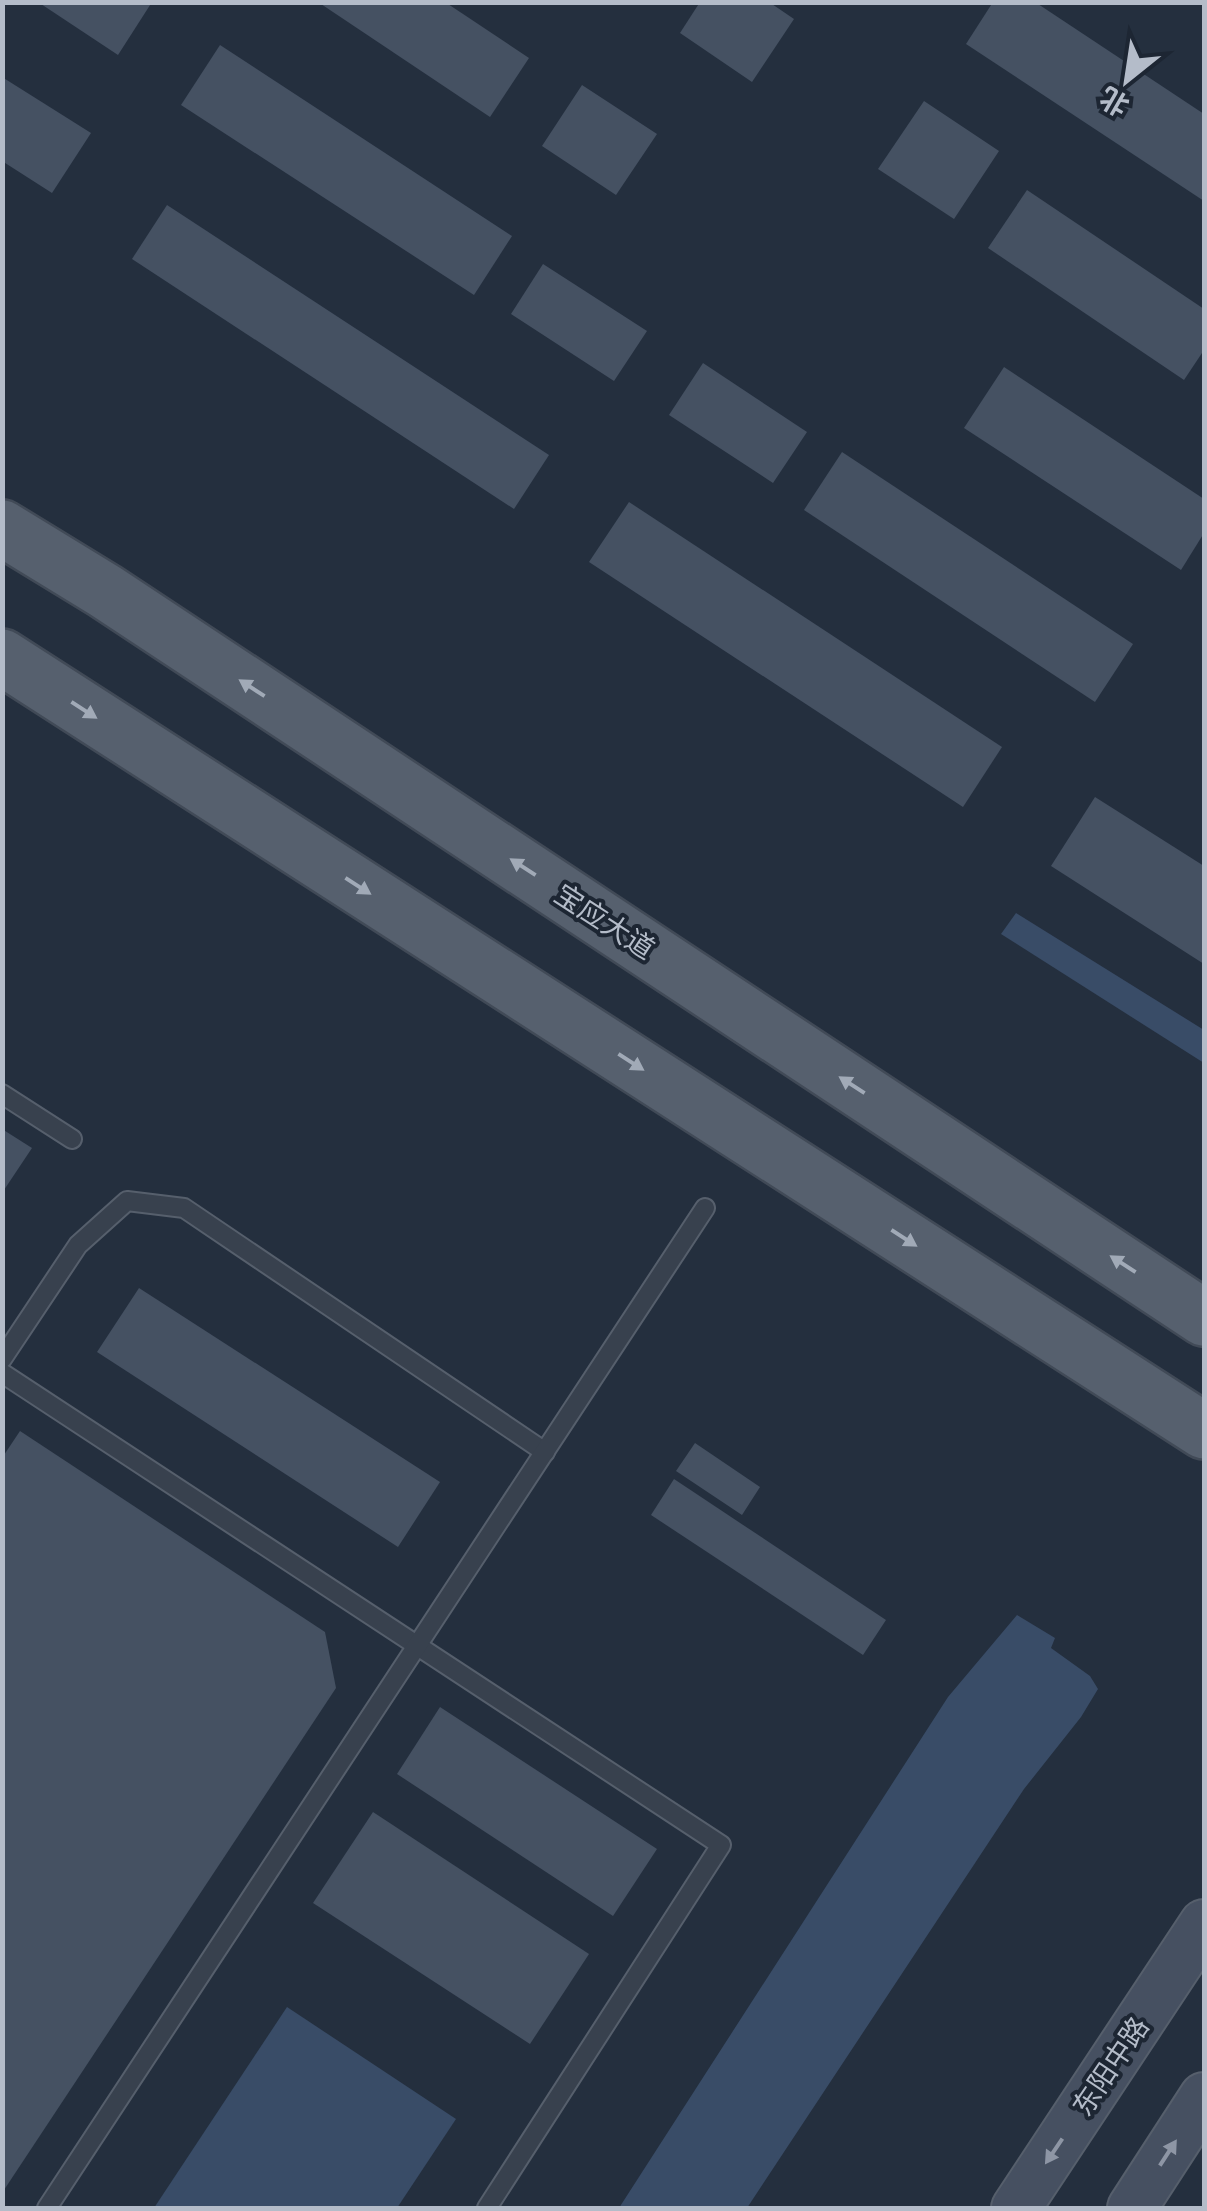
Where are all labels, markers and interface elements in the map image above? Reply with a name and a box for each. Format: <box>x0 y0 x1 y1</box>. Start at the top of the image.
north arrow <box>1077 30 1177 130</box>
text: 北 <box>1091 76 1137 128</box>
one-way arrow <box>238 679 265 697</box>
one-way arrow <box>71 701 98 719</box>
one-way arrow <box>509 858 536 877</box>
street label: 宝应大道 <box>546 872 664 970</box>
one-way arrow <box>344 877 371 895</box>
one-way arrow <box>617 1052 645 1070</box>
one-way arrow <box>839 1076 866 1095</box>
one-way arrow <box>891 1228 918 1246</box>
one-way arrow <box>1110 1256 1137 1274</box>
street label: 东阳中路 <box>1061 2008 1159 2124</box>
one-way arrow <box>1045 2137 1064 2165</box>
one-way arrow <box>1159 2139 1177 2166</box>

